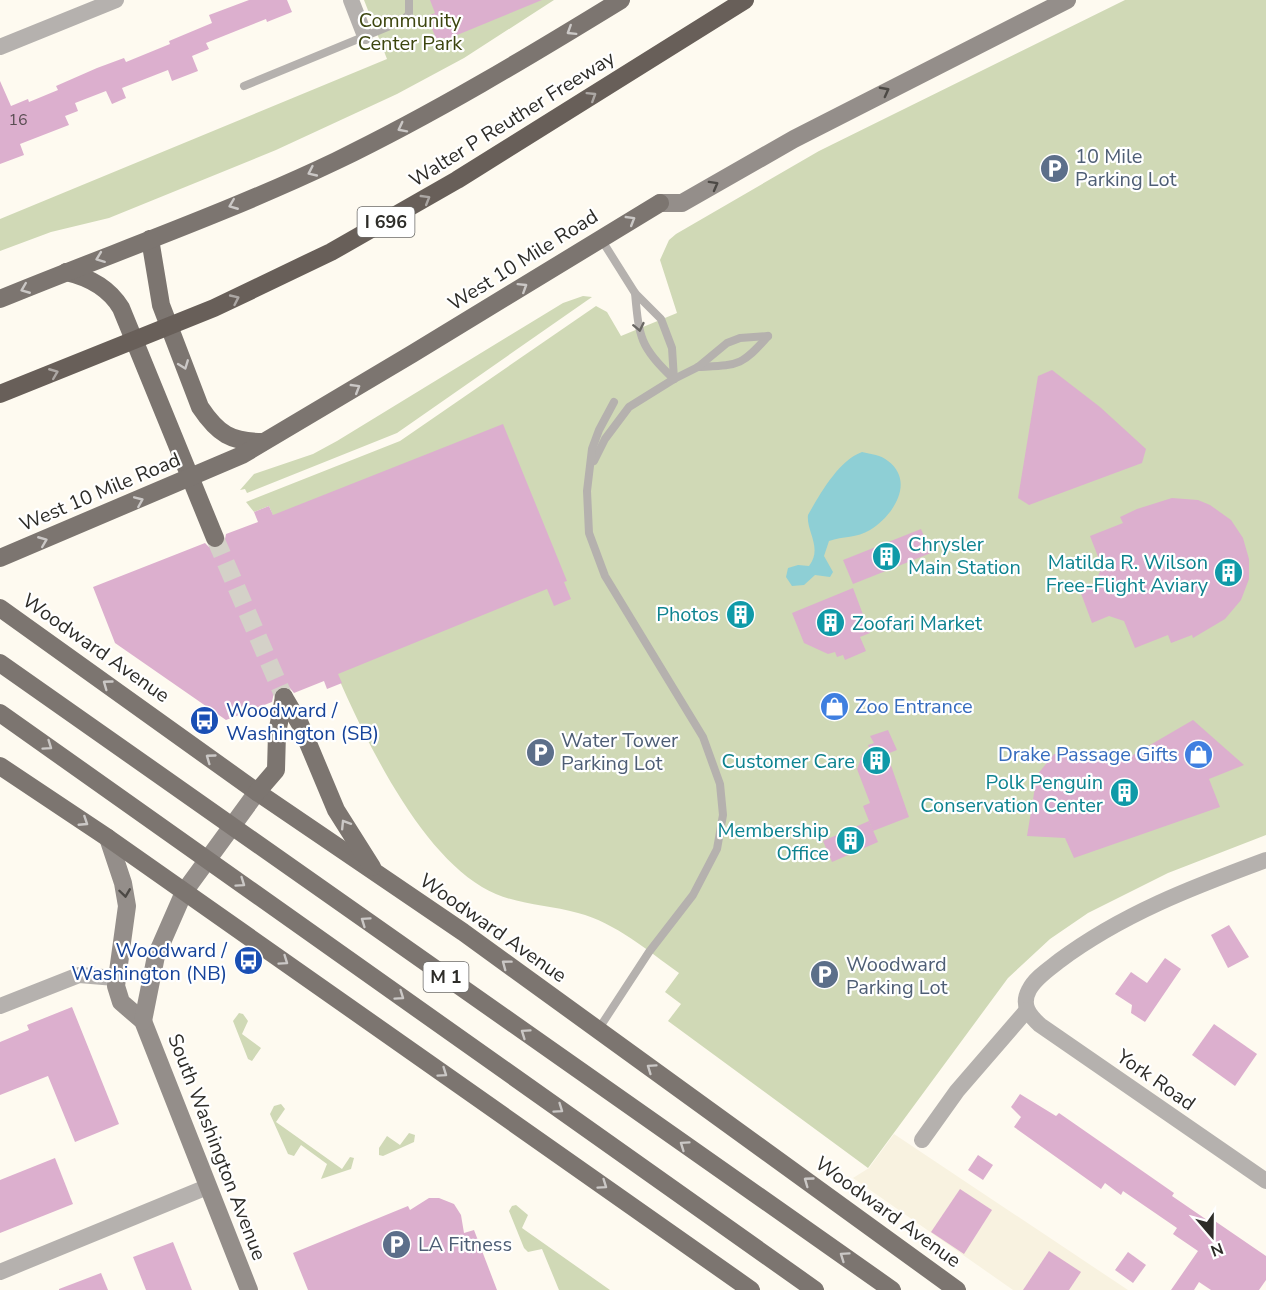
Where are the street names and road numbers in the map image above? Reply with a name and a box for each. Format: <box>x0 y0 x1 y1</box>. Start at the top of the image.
street label: Walter P Reuther Freeway <box>404 44 620 193</box>
street label: West 10 Mile Road <box>443 203 603 317</box>
road number: I 696 <box>358 207 414 237</box>
street label: West 10 Mile Road <box>15 446 185 538</box>
street label: Woodward Avenue <box>17 587 175 709</box>
street label: Woodward Avenue <box>414 867 572 989</box>
road number: M 1 <box>424 962 468 992</box>
street label: South Washington Avenue <box>161 1030 273 1264</box>
street label: York Road <box>1110 1042 1201 1117</box>
street label: Woodward Avenue <box>810 1150 966 1274</box>

